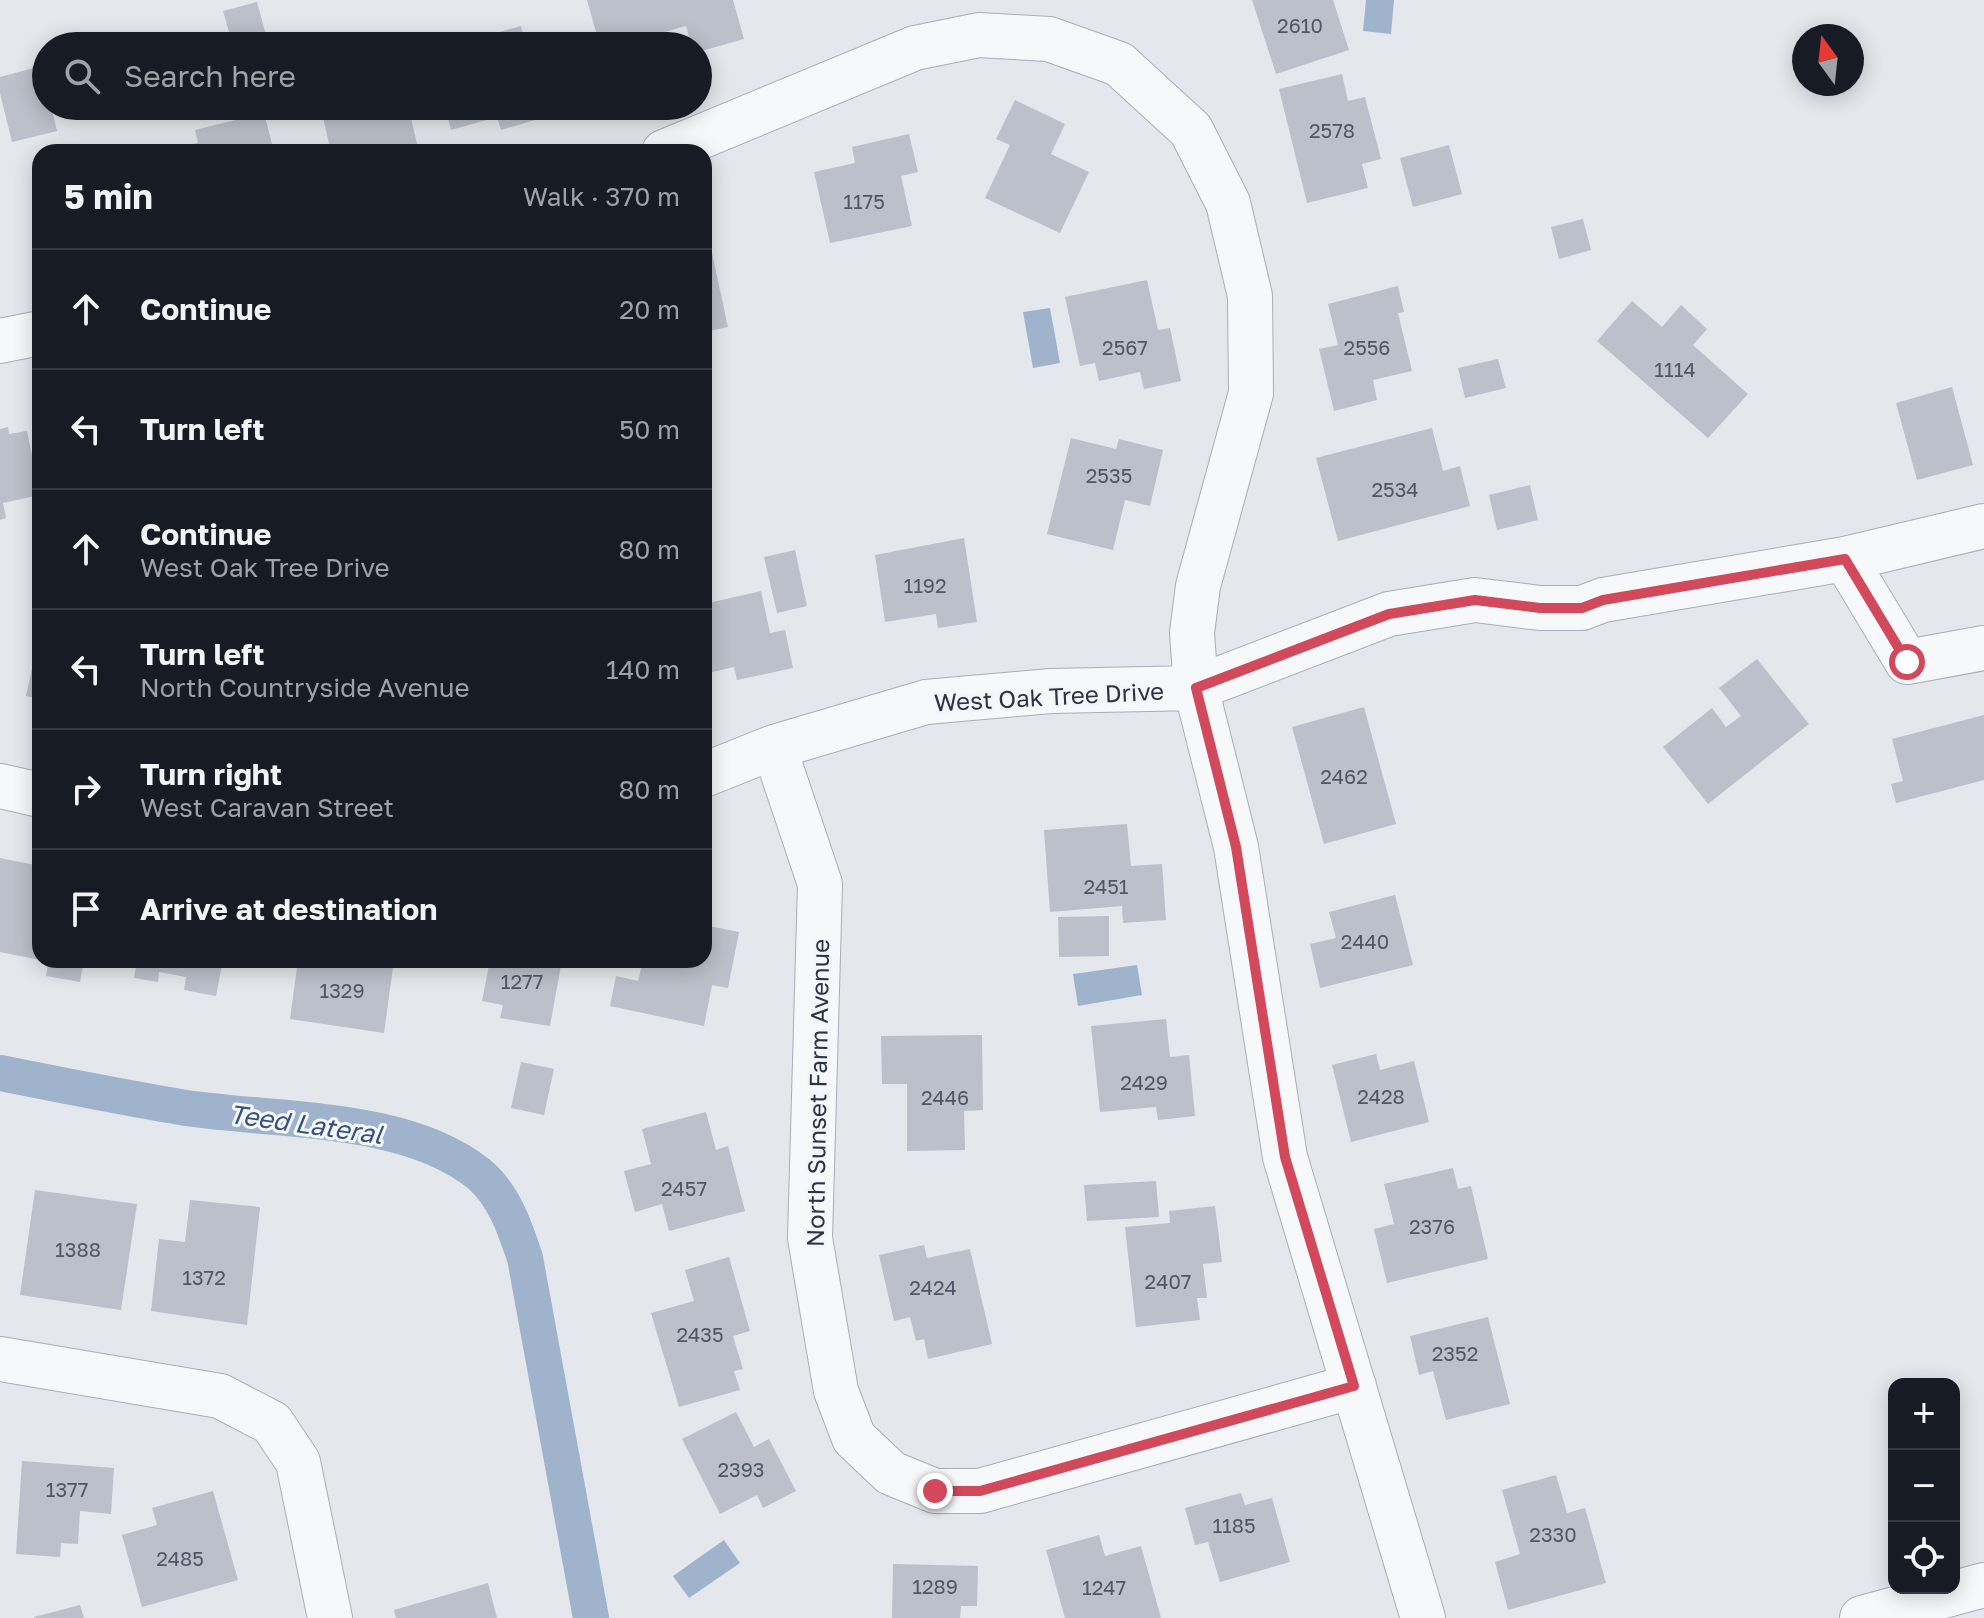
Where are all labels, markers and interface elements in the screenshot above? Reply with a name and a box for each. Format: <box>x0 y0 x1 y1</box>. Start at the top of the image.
house number: 2610 <box>1277 13 1323 37</box>
north arrow <box>1792 24 1864 96</box>
search box <box>32 32 712 120</box>
icon: search <box>60 54 104 98</box>
text: Search here <box>124 58 296 94</box>
house number: 2578 <box>1309 118 1355 142</box>
text: 5 min <box>64 176 153 216</box>
text: Walk · 370 m <box>523 181 680 212</box>
house number: 1175 <box>843 189 885 213</box>
icon: ahead <box>64 287 108 331</box>
text: Continue <box>140 291 271 327</box>
text: 20 m <box>619 294 680 325</box>
house number: 2567 <box>1102 335 1148 359</box>
house number: 2556 <box>1344 335 1390 359</box>
house number: 1114 <box>1654 357 1696 381</box>
icon: left <box>64 407 108 451</box>
text: Turn left <box>140 411 265 447</box>
text: 50 m <box>619 414 680 445</box>
house number: 2535 <box>1086 463 1132 487</box>
house number: 2534 <box>1371 477 1419 501</box>
text: Continue <box>140 516 271 552</box>
icon: ahead <box>64 527 108 571</box>
text: 80 m <box>619 534 680 565</box>
text: West Oak Tree Drive <box>140 552 390 583</box>
house number: 1192 <box>903 573 947 597</box>
text: Turn left <box>140 636 265 672</box>
route start <box>1889 644 1925 680</box>
icon: left <box>64 647 108 691</box>
text: 140 m <box>606 654 680 685</box>
text: North Countryside Avenue <box>140 672 470 703</box>
street label: West Oak Tree Drive <box>933 675 1165 717</box>
text: Turn right <box>140 756 282 792</box>
house number: 2462 <box>1320 764 1368 788</box>
icon: right <box>64 767 108 811</box>
text: 80 m <box>619 774 680 805</box>
text: West Caravan Street <box>140 792 394 823</box>
house number: 2451 <box>1083 874 1129 898</box>
icon: arrive <box>64 887 108 931</box>
text: Arrive at destination <box>140 891 437 927</box>
house number: 2440 <box>1341 929 1389 953</box>
street label: North Sunset Farm Avenue <box>800 939 834 1247</box>
house number: 1277 <box>501 969 543 993</box>
house number: 1329 <box>319 978 365 1002</box>
house number: 2429 <box>1120 1070 1168 1094</box>
house number: 2428 <box>1357 1084 1405 1108</box>
house number: 2446 <box>921 1085 969 1109</box>
water label: Teed Lateral <box>227 1098 386 1150</box>
house number: 2457 <box>661 1176 707 1200</box>
house number: 2376 <box>1409 1214 1455 1238</box>
house number: 1388 <box>55 1237 101 1261</box>
house number: 1372 <box>182 1265 226 1289</box>
house number: 2407 <box>1145 1269 1191 1293</box>
house number: 2424 <box>909 1275 957 1299</box>
house number: 2435 <box>676 1322 724 1346</box>
house number: 2352 <box>1432 1341 1478 1365</box>
map controls <box>1888 1378 1960 1594</box>
button: + <box>1888 1378 1960 1450</box>
button: − <box>1888 1450 1960 1522</box>
house number: 2393 <box>717 1457 765 1481</box>
route end <box>917 1473 953 1509</box>
house number: 1377 <box>46 1477 88 1501</box>
house number: 1185 <box>1212 1513 1256 1537</box>
house number: 2330 <box>1529 1522 1577 1546</box>
button: locate <box>1888 1522 1960 1594</box>
house number: 2485 <box>156 1546 204 1570</box>
house number: 1289 <box>912 1574 958 1598</box>
house number: 1247 <box>1082 1575 1126 1599</box>

